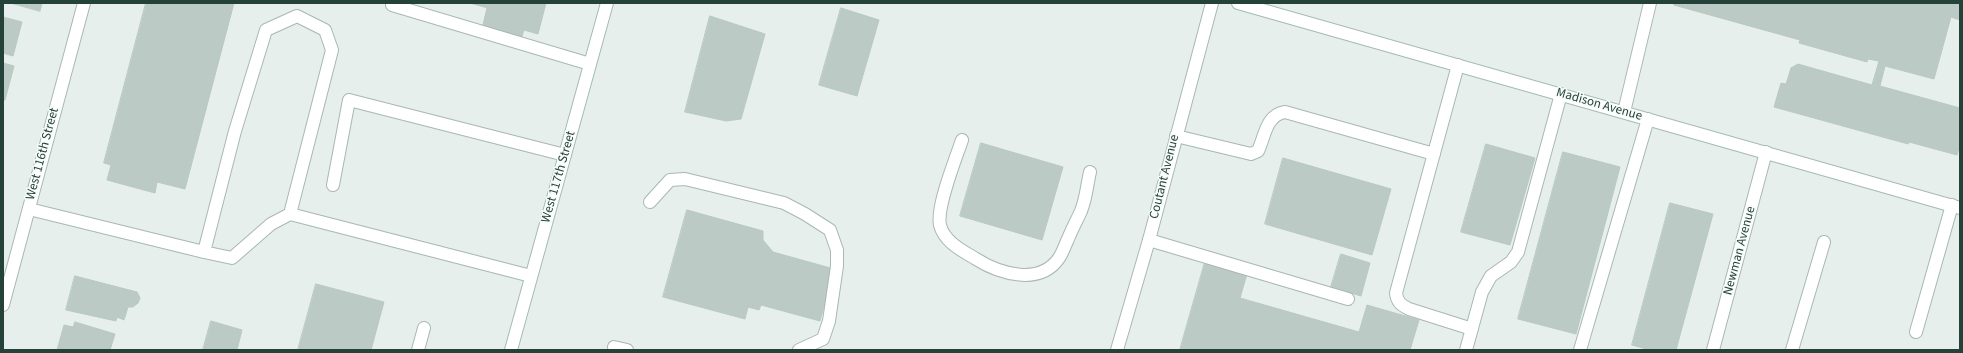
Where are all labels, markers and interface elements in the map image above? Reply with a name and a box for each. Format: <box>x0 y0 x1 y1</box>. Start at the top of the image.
street label: Madison Avenue <box>1554 85 1644 125</box>
street label: West 116th Street <box>23 106 63 202</box>
street label: West 117th Street <box>538 129 580 225</box>
street label: Coutant Avenue <box>1147 133 1183 221</box>
street label: Newman Avenue <box>1721 205 1759 297</box>

